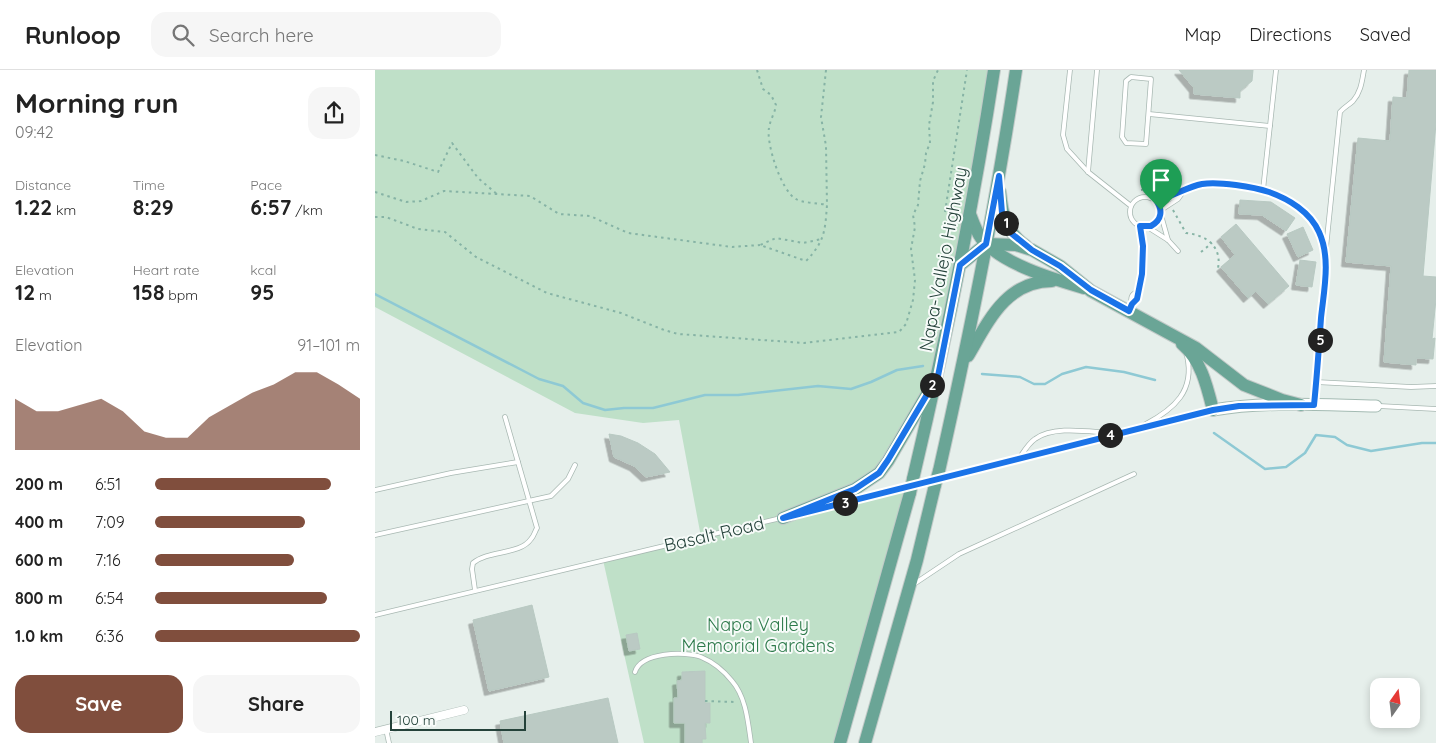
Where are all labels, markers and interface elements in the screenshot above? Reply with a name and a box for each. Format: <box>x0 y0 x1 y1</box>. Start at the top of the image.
search box <box>151 12 501 57</box>
text: Runloop <box>25 20 121 50</box>
icon: search <box>169 21 197 49</box>
text: Search here <box>209 23 314 47</box>
text: Map <box>1184 23 1221 46</box>
text: Directions <box>1249 23 1332 46</box>
text: Saved <box>1360 23 1411 46</box>
text: Morning run <box>15 85 179 120</box>
button: share <box>308 87 360 139</box>
text: 09:42 <box>15 122 54 142</box>
pin <box>1140 159 1182 210</box>
street label: Napa-Vallejo Highway <box>914 165 972 353</box>
icon: arrive <box>1147 166 1175 194</box>
text: Distance <box>15 176 71 194</box>
text: Time <box>133 176 165 194</box>
text: Pace <box>250 176 282 194</box>
text: 1.22 <box>15 194 52 220</box>
text: 8:29 <box>133 194 174 220</box>
text: 6:57 <box>250 194 291 220</box>
text: km <box>52 201 76 219</box>
text: /km <box>291 201 323 219</box>
pin: 1 <box>993 210 1019 236</box>
text: 1 <box>1004 214 1009 232</box>
text: Elevation <box>15 261 74 279</box>
text: Heart rate <box>133 261 199 279</box>
text: kcal <box>250 261 276 279</box>
text: 12 <box>15 279 35 305</box>
text: 158 <box>133 279 164 305</box>
text: 95 <box>250 279 274 305</box>
text: m <box>35 286 52 304</box>
text: bpm <box>164 286 198 304</box>
pin: 5 <box>1307 328 1333 352</box>
text: 5 <box>1316 331 1325 349</box>
text: Elevation <box>15 335 82 355</box>
text: 91–101 m <box>297 335 360 355</box>
pin: 2 <box>919 372 945 398</box>
text: 2 <box>929 376 936 394</box>
pin: 4 <box>1097 422 1123 448</box>
text: 4 <box>1106 426 1115 444</box>
text: 200 m <box>15 474 63 494</box>
text: 6:51 <box>95 474 121 494</box>
pin: 3 <box>833 490 857 516</box>
text: 3 <box>842 494 849 512</box>
street label: Basalt Road <box>662 511 766 557</box>
text: 400 m <box>15 512 63 532</box>
text: 7:09 <box>95 512 125 532</box>
text: 600 m <box>15 550 63 570</box>
text: 7:16 <box>95 550 121 570</box>
text: 800 m <box>15 588 63 608</box>
text: 6:54 <box>95 588 124 608</box>
park label: Napa Valley Memorial Gardens <box>681 613 835 657</box>
text: 1.0 km <box>15 626 63 646</box>
text: 6:36 <box>95 626 124 646</box>
button: Save <box>15 675 183 733</box>
button: Share <box>193 675 360 733</box>
north arrow <box>1370 678 1420 728</box>
map controls <box>1370 678 1420 728</box>
scale bar <box>390 708 526 731</box>
text: 100 m <box>397 711 435 729</box>

